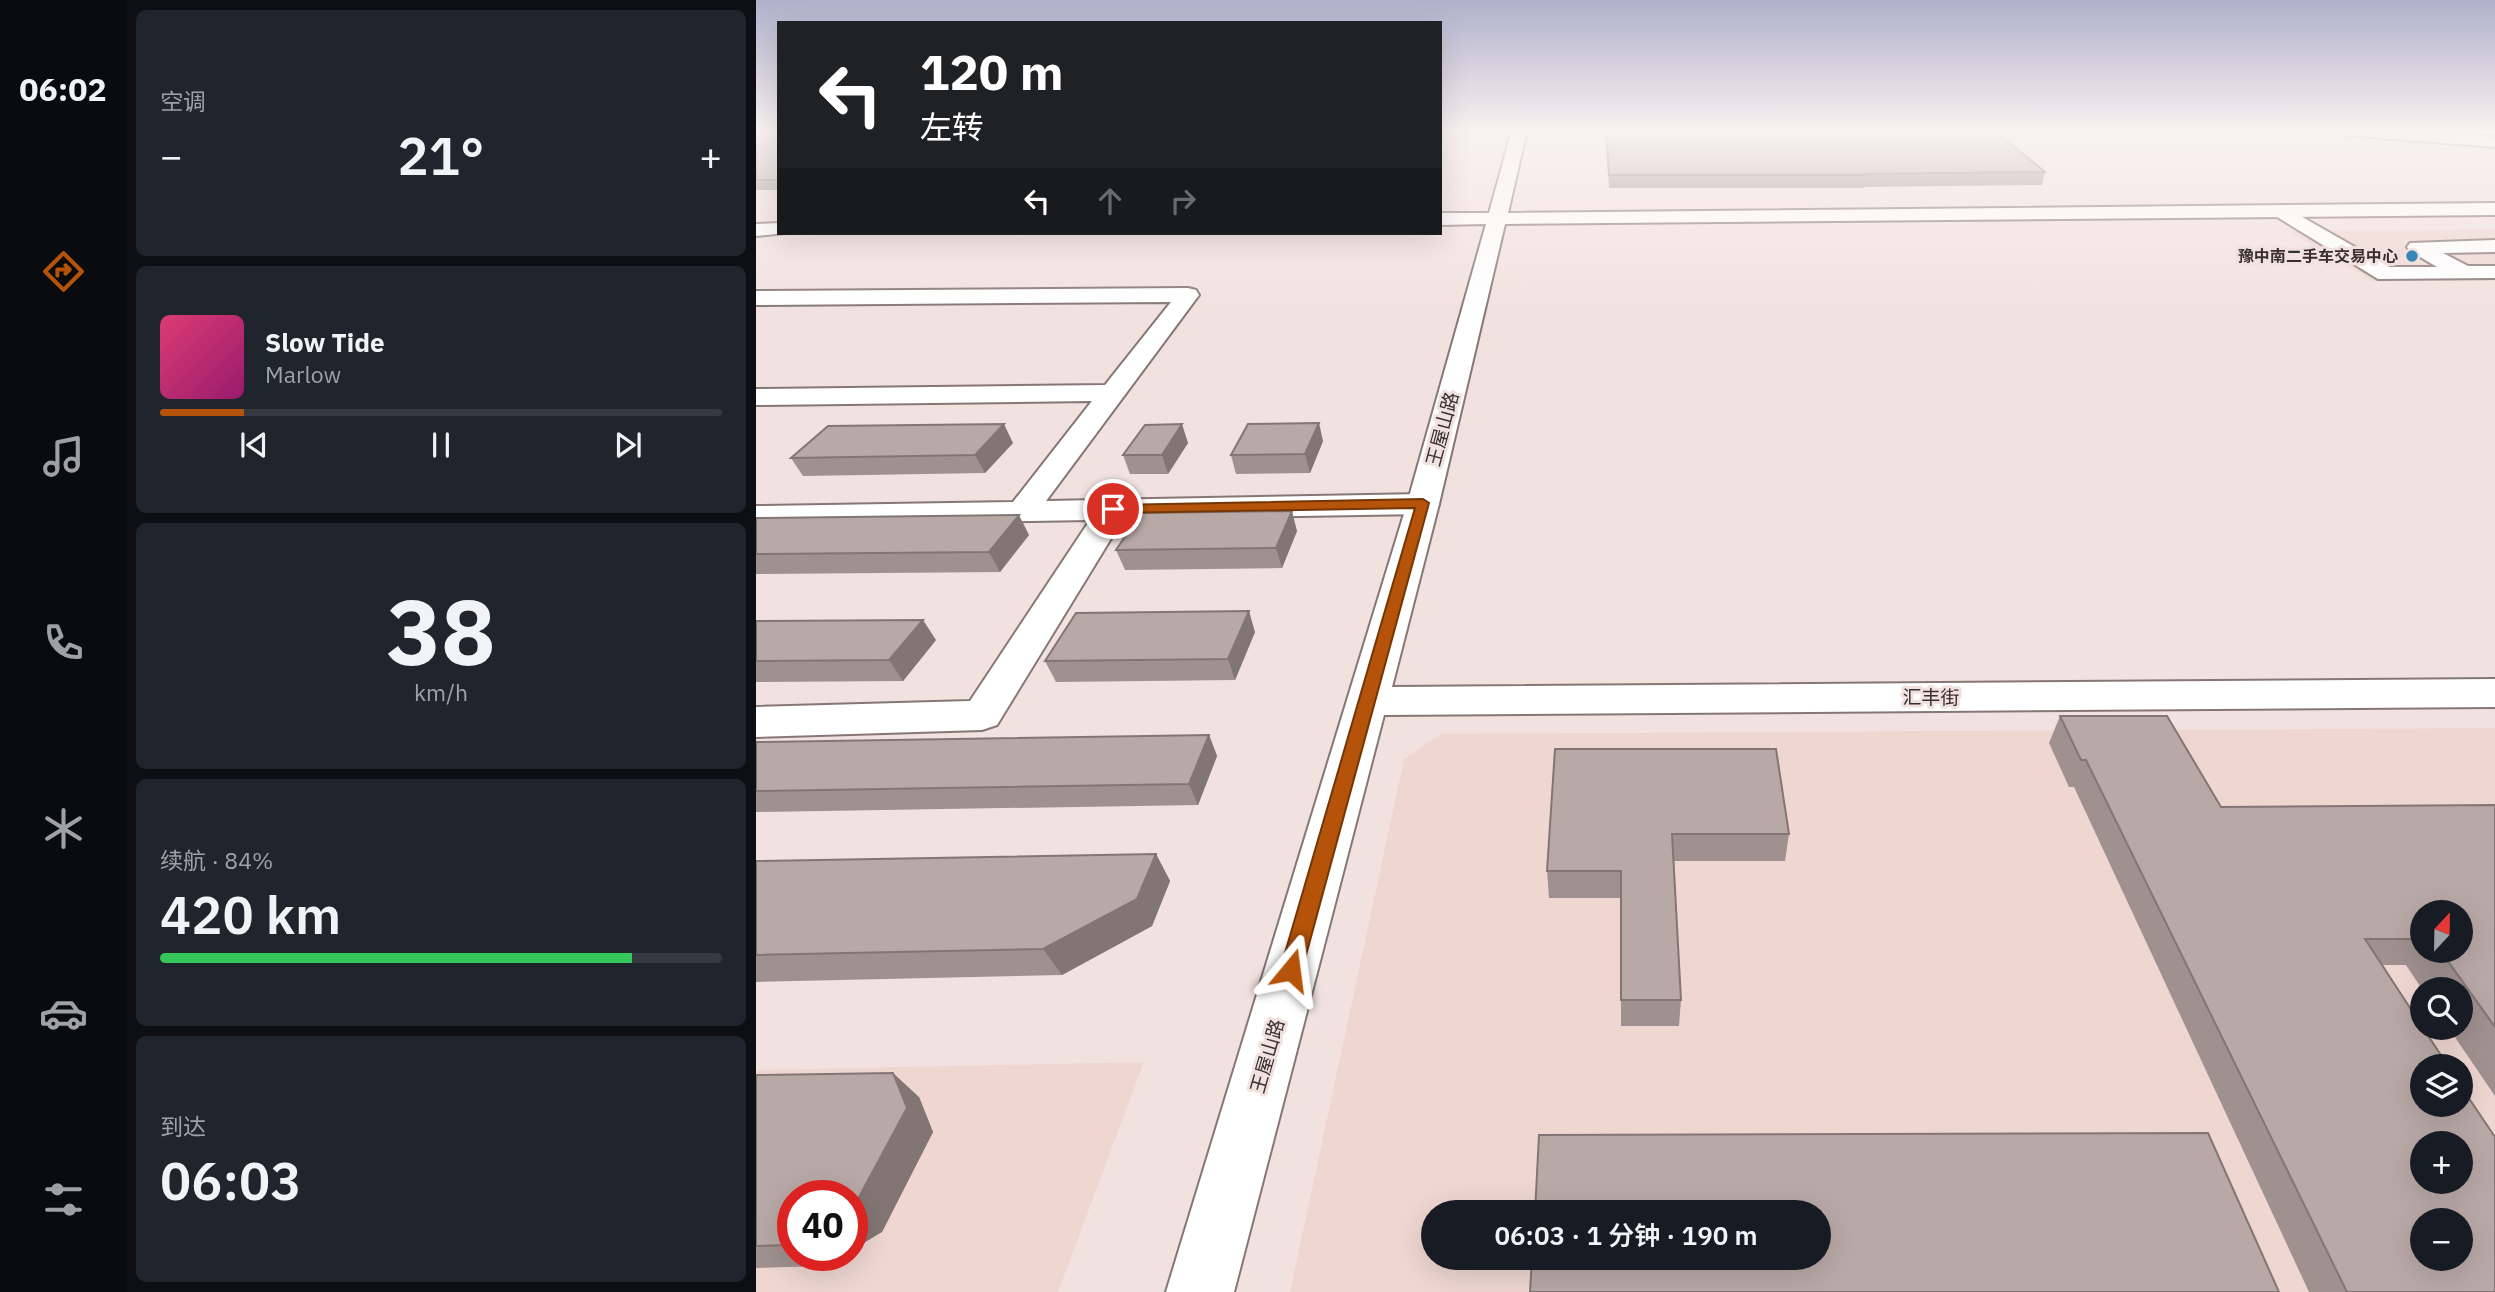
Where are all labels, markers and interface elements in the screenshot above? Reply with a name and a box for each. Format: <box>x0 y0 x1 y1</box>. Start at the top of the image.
text: 120 m <box>920 40 1064 103</box>
icon: left <box>805 49 896 140</box>
text: 06:02 <box>19 68 107 110</box>
text: 空调 <box>160 86 206 116</box>
text: 左转 <box>920 106 984 148</box>
text: 21° <box>398 122 484 189</box>
text: − <box>160 131 183 180</box>
text: + <box>699 131 722 180</box>
icon: left <box>1018 182 1056 220</box>
icon: ahead <box>1091 182 1129 220</box>
icon: right <box>1164 182 1202 220</box>
place label: 豫中南二手车交易中心 <box>2238 246 2398 266</box>
icon: directions <box>39 247 88 296</box>
marker: 豫中南二手车交易中心 <box>2404 248 2420 264</box>
text: Slow Tide <box>265 325 385 359</box>
text: Marlow <box>265 359 341 389</box>
street label: 王屋山路 <box>1421 389 1463 469</box>
icon: previous <box>235 426 273 464</box>
icon: pause <box>422 426 460 464</box>
icon: next <box>609 426 647 464</box>
icon: music <box>39 432 88 481</box>
pin <box>1083 479 1143 539</box>
icon: arrive <box>1094 490 1132 528</box>
text: 38 <box>386 572 496 690</box>
icon: phone <box>39 618 88 667</box>
text: km/h <box>414 677 468 707</box>
street label: 汇丰街 <box>1902 685 1960 709</box>
icon: climate <box>39 804 88 853</box>
text: 续航 · 84% <box>160 845 273 875</box>
text: 420 km <box>160 881 341 948</box>
north arrow <box>2410 900 2473 962</box>
map controls <box>2410 900 2473 1271</box>
position arrow <box>1254 933 1328 1007</box>
button: search <box>2410 977 2473 1040</box>
icon: car <box>39 989 88 1038</box>
street label: 王屋山路 <box>1245 1016 1289 1096</box>
button: layers <box>2410 1054 2473 1117</box>
text: 到达 <box>160 1111 206 1141</box>
button: + <box>2410 1131 2473 1194</box>
text: 06:03 <box>160 1147 301 1214</box>
icon: filters <box>39 1175 88 1224</box>
speed limit sign: 40 <box>777 1180 868 1271</box>
button: − <box>2410 1208 2473 1271</box>
text: 06:03 · 1 分钟 · 190 m <box>1494 1218 1758 1252</box>

